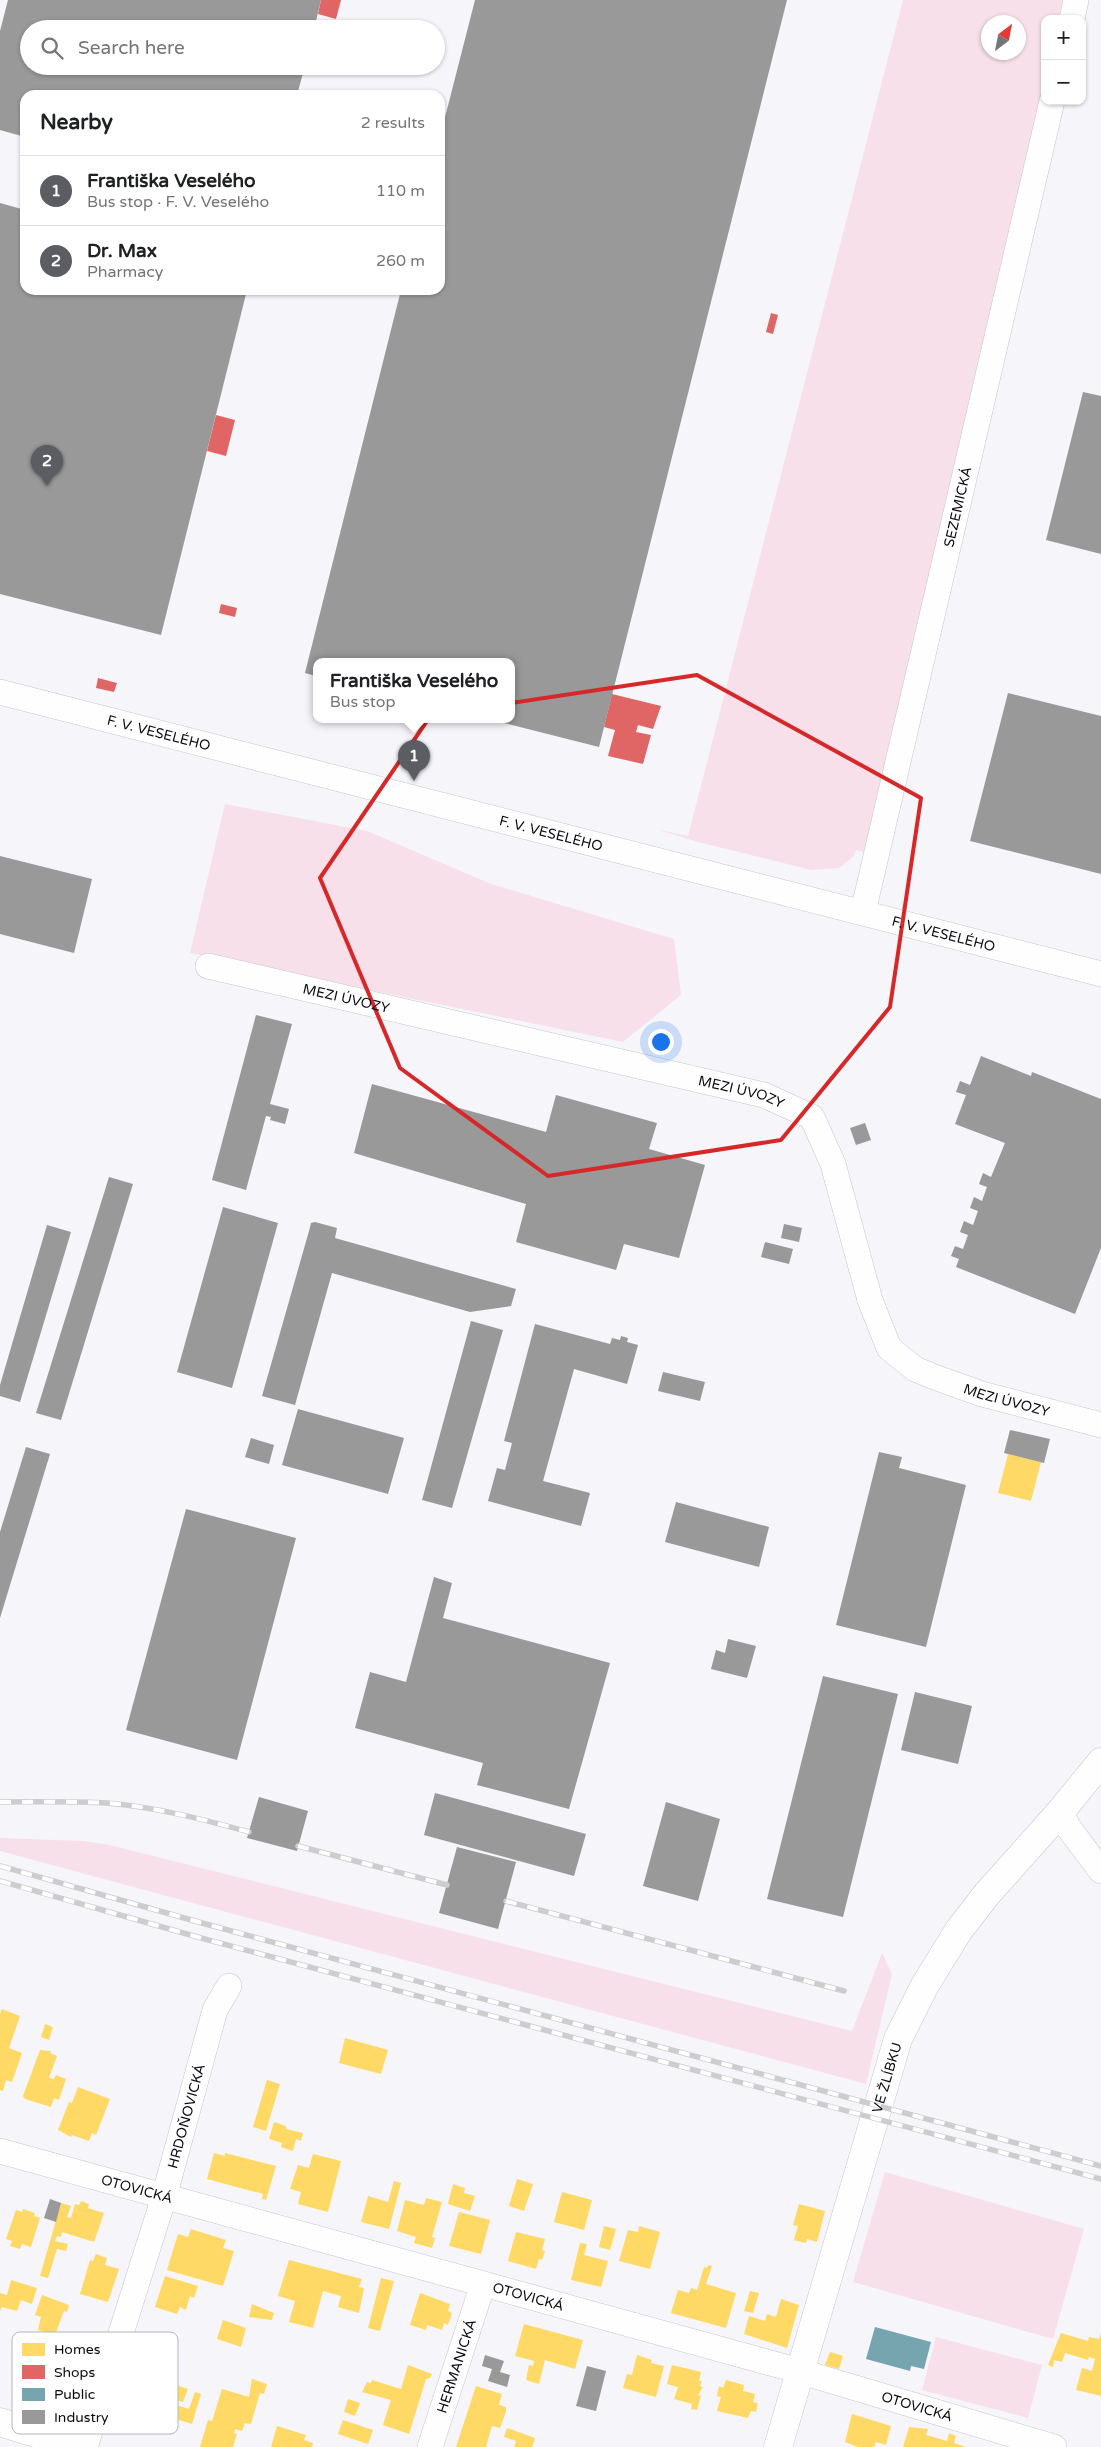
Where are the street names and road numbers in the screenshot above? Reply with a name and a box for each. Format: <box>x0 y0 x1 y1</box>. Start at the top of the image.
street label: SEZEMICKÁ <box>940 465 975 549</box>
street label: F. V. VESELÉHO <box>105 711 212 754</box>
street label: F. V. VESELÉHO <box>498 812 605 855</box>
street label: F. V. VESELÉHO <box>890 912 997 955</box>
street label: MEZI ÚVOZY <box>301 980 391 1016</box>
street label: MEZI ÚVOZY <box>697 1072 787 1112</box>
street label: MEZI ÚVOZY <box>961 1380 1052 1420</box>
street label: VE ŽLÍBKU <box>868 2040 905 2115</box>
street label: HRDOŇOVICKÁ <box>164 2062 208 2170</box>
street label: OTOVICKÁ <box>99 2171 175 2207</box>
street label: OTOVICKÁ <box>491 2278 566 2314</box>
street label: HERMANICKÁ <box>433 2317 480 2415</box>
street label: OTOVICKÁ <box>880 2388 955 2425</box>

